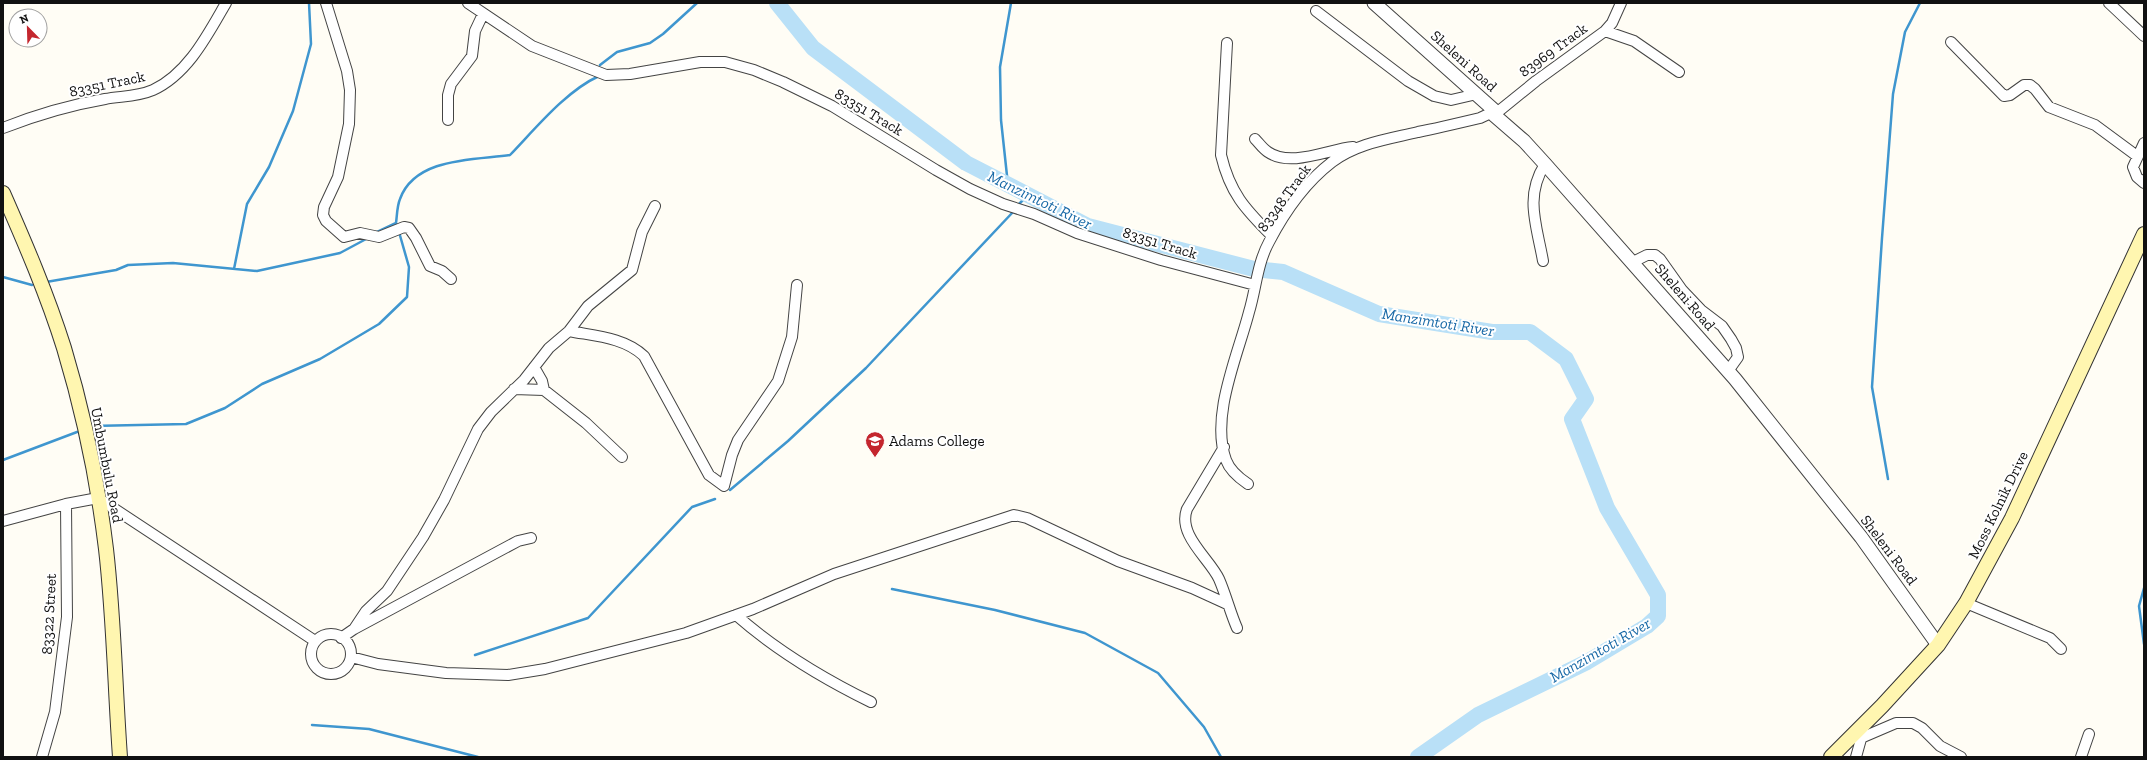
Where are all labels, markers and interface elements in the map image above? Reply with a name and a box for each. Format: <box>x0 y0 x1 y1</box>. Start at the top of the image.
north arrow <box>8 8 48 48</box>
text: N <box>18 11 31 27</box>
street label: 83969 Track <box>1515 19 1591 81</box>
street label: Sheleni Road <box>1427 27 1501 96</box>
street label: 83351 Track <box>68 67 147 101</box>
street label: 83351 Track <box>831 85 907 140</box>
street label: 83348 Track <box>1253 160 1315 235</box>
water label: Manzimtoti River <box>985 167 1096 234</box>
street label: 83351 Track <box>1121 223 1199 263</box>
street label: Sheleni Road <box>1651 260 1719 335</box>
water label: Manzimtoti River <box>1381 304 1496 340</box>
street label: Umbumbulu Road <box>87 406 127 525</box>
school or university icon: Adams College <box>864 430 886 458</box>
place label: Adams College <box>889 432 985 450</box>
street label: Moss Kolnik Drive <box>1964 448 2032 562</box>
street label: Sheleni Road <box>1857 511 1922 589</box>
street label: 83322 Street <box>38 573 60 655</box>
water label: Manzimtoti River <box>1546 613 1654 687</box>

